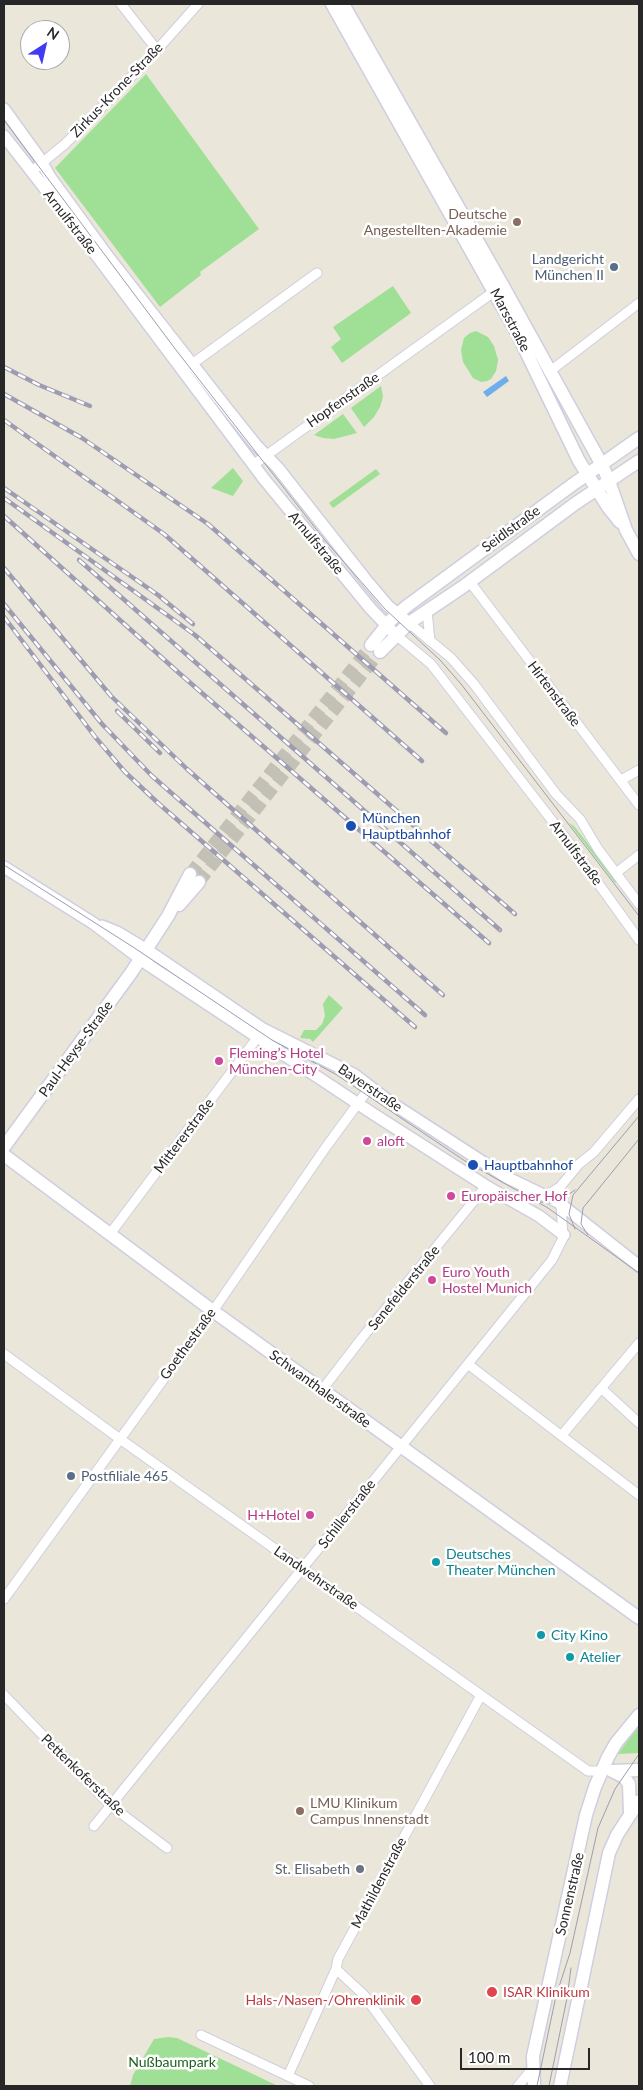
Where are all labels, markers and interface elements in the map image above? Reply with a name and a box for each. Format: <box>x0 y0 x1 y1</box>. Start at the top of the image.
north arrow <box>20 20 70 70</box>
text: N <box>44 23 63 43</box>
street label: Zirkus-Krone-Straße <box>67 39 167 141</box>
street label: Arnulfstraße <box>40 187 100 257</box>
place label: Deutsche Angestellten-Akademie <box>364 206 507 238</box>
marker: Deutsche Angestellten-Akademie <box>511 216 523 228</box>
place label: Landgericht München II <box>532 251 604 284</box>
marker: Landgericht München II <box>608 261 620 273</box>
street label: Marsstraße <box>486 285 534 355</box>
street label: Hopfenstraße <box>304 369 382 431</box>
street label: Seidlstraße <box>479 502 543 556</box>
street label: Arnulfstraße <box>285 508 347 578</box>
street label: Hirtenstraße <box>524 658 584 730</box>
place label: München Hauptbahnhof <box>362 810 451 842</box>
street label: Arnulfstraße <box>546 817 606 889</box>
marker: München Hauptbahnhof <box>344 819 358 833</box>
street label: Paul-Heyse-Straße <box>36 998 116 1100</box>
place label: Fleming’s Hotel München-City <box>229 1045 324 1078</box>
marker: Fleming’s Hotel München-City <box>213 1055 225 1067</box>
street label: Bayerstraße <box>335 1060 405 1116</box>
street label: Mittererstraße <box>151 1095 217 1177</box>
place label: aloft <box>377 1133 405 1149</box>
marker: aloft <box>361 1135 373 1147</box>
place label: Hauptbahnhof <box>484 1157 573 1173</box>
marker: Hauptbahnhof <box>466 1158 480 1172</box>
place label: Europäischer Hof <box>461 1188 567 1204</box>
marker: Europäischer Hof <box>445 1190 457 1202</box>
street label: Senefelderstraße <box>365 1242 443 1334</box>
place label: Euro Youth Hostel Munich <box>442 1264 532 1296</box>
marker: Euro Youth Hostel Munich <box>426 1274 438 1286</box>
street label: Goethestraße <box>156 1305 220 1383</box>
street label: Schwanthalerstraße <box>266 1346 374 1432</box>
place label: Postfiliale 465 <box>81 1468 168 1484</box>
marker: Postfiliale 465 <box>65 1470 77 1482</box>
street label: Schillerstraße <box>315 1476 379 1552</box>
place label: H+Hotel <box>247 1507 300 1523</box>
marker: H+Hotel <box>304 1509 316 1521</box>
street label: Landwehrstraße <box>270 1543 362 1613</box>
place label: Deutsches Theater München <box>446 1546 555 1578</box>
marker: Deutsches Theater München <box>430 1556 442 1568</box>
place label: City Kino <box>551 1627 608 1643</box>
marker: City Kino <box>535 1629 547 1641</box>
place label: Atelier <box>580 1649 621 1665</box>
marker: Atelier <box>564 1651 576 1663</box>
street label: Pettenkoferstraße <box>38 1731 128 1819</box>
place label: LMU Klinikum Campus Innenstadt <box>310 1795 429 1828</box>
marker: LMU Klinikum Campus Innenstadt <box>294 1805 306 1817</box>
street label: Mathildenstraße <box>348 1835 410 1931</box>
street label: Sonnenstraße <box>552 1851 588 1937</box>
place label: St. Elisabeth <box>275 1861 350 1877</box>
marker: St. Elisabeth <box>354 1863 366 1875</box>
place label: ISAR Klinikum <box>503 1984 590 2000</box>
marker: ISAR Klinikum <box>485 1985 499 1999</box>
place label: Hals-/Nasen-/Ohrenklinik <box>246 1992 405 2008</box>
marker: Hals-/Nasen-/Ohrenklinik <box>409 1993 423 2007</box>
scale bar <box>463 2038 593 2070</box>
text: 100 m <box>468 2048 510 2066</box>
park label: Nußbaumpark <box>128 2054 216 2070</box>

